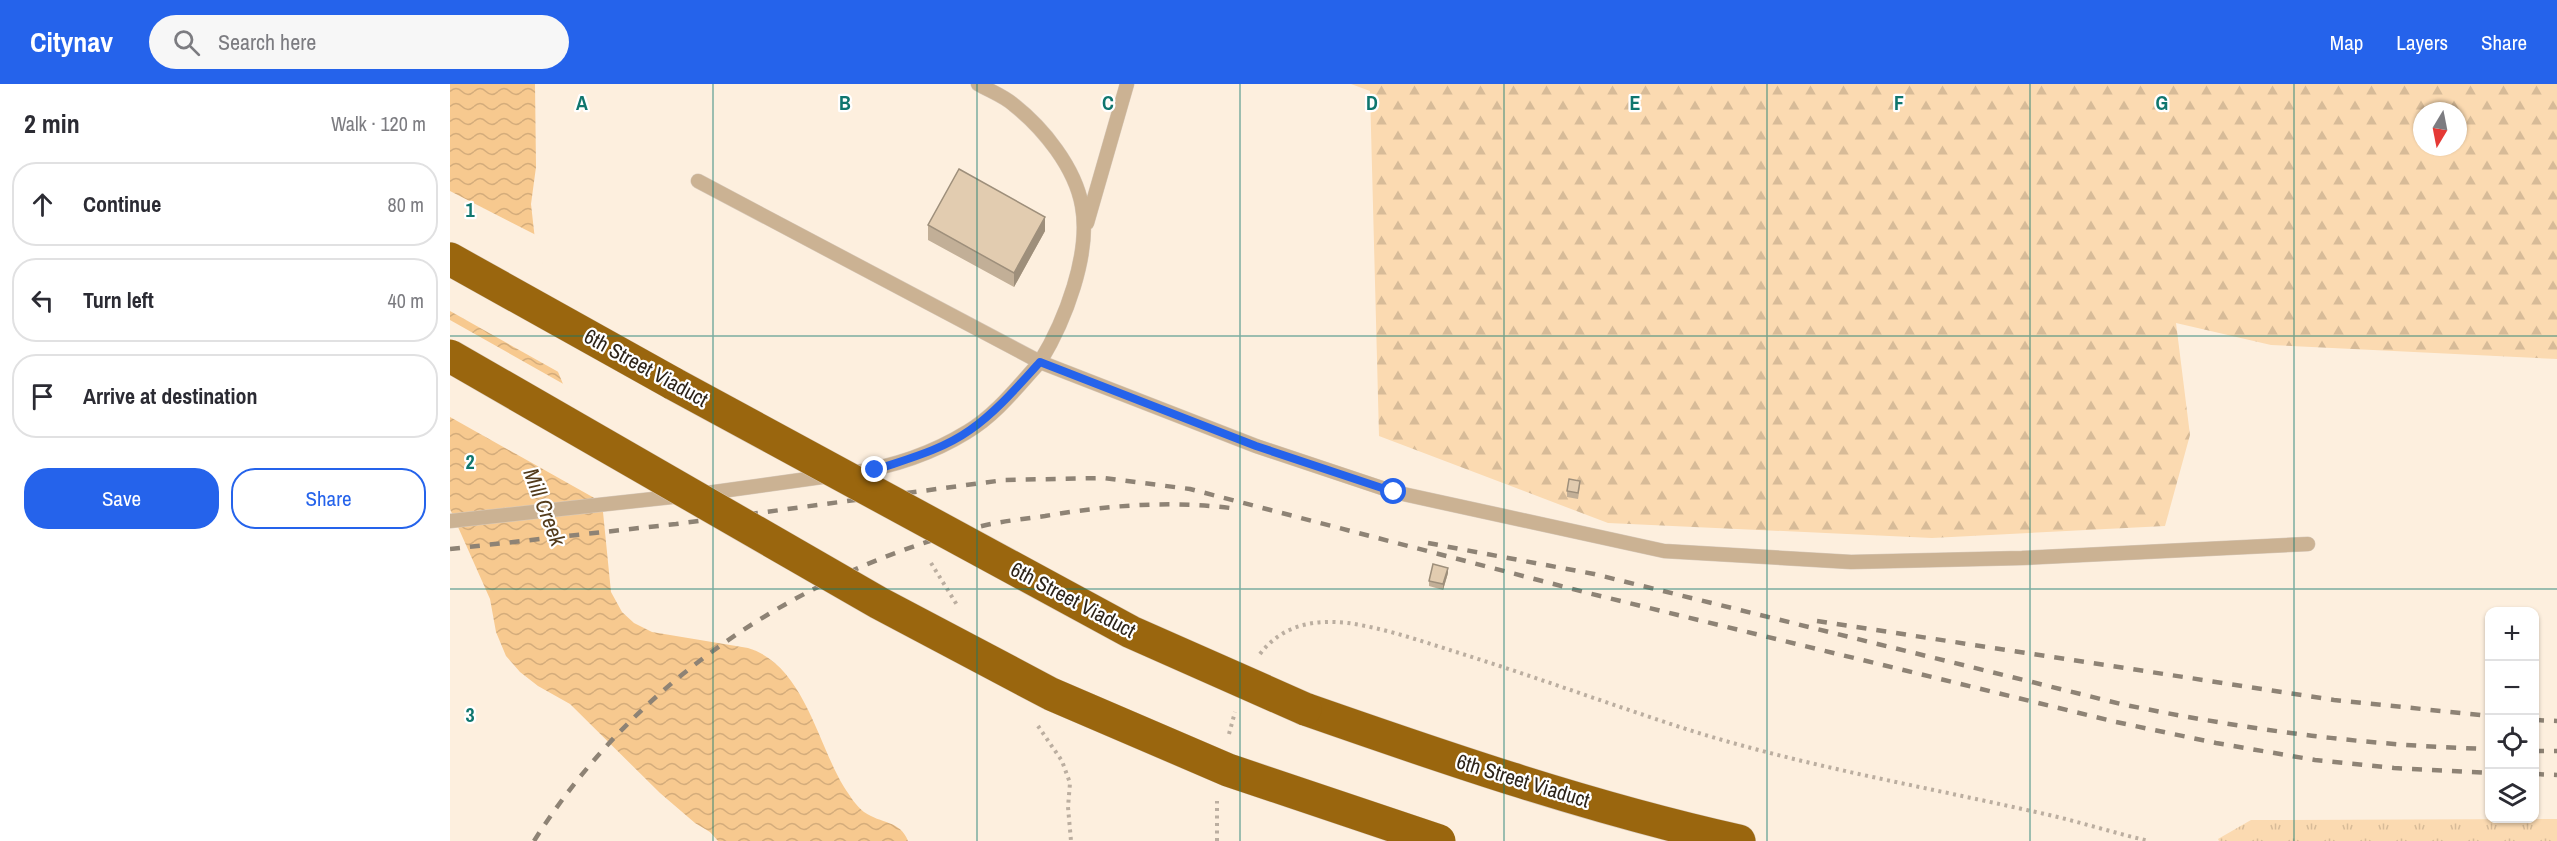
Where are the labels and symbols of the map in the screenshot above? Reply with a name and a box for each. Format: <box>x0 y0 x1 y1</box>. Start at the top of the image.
text: A <box>576 89 588 116</box>
text: B <box>839 89 851 116</box>
text: C <box>1102 89 1114 116</box>
text: D <box>1366 89 1378 116</box>
text: E <box>1630 89 1641 116</box>
text: F <box>1894 89 1904 116</box>
text: G <box>2156 89 2168 116</box>
north arrow <box>2413 102 2467 156</box>
text: 1 <box>465 196 475 223</box>
street label: 6th Street Viaduct <box>579 322 714 414</box>
text: 2 <box>465 448 475 475</box>
route end <box>861 456 887 482</box>
water label: Mill Creek <box>516 464 574 551</box>
route start <box>1380 478 1406 504</box>
street label: 6th Street Viaduct <box>1006 554 1141 645</box>
text: 3 <box>465 701 475 728</box>
street label: 6th Street Viaduct <box>1453 747 1593 815</box>

